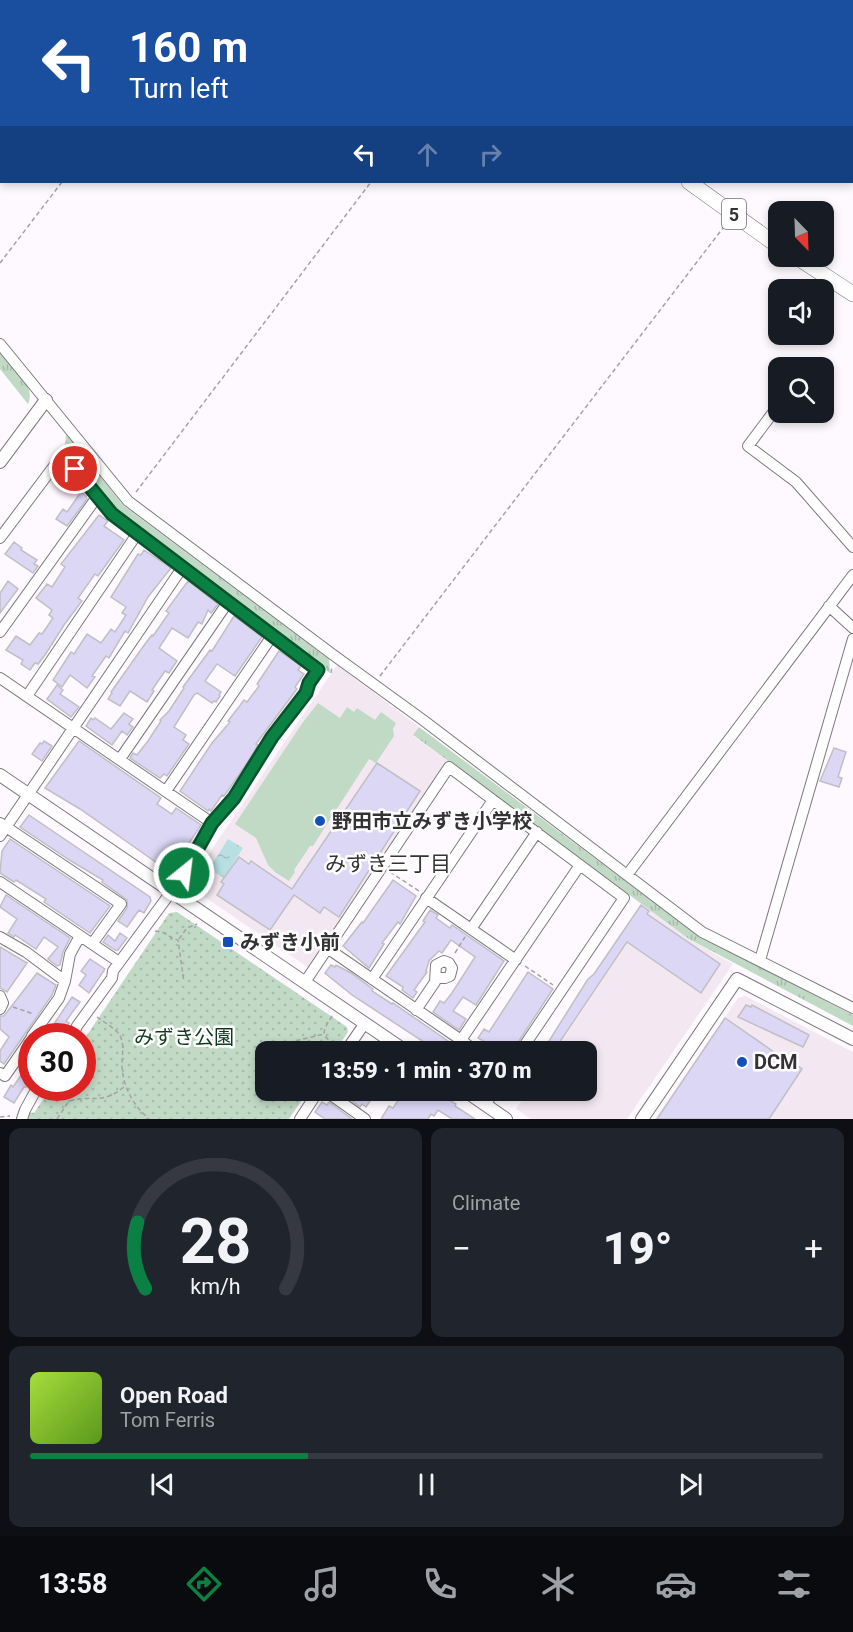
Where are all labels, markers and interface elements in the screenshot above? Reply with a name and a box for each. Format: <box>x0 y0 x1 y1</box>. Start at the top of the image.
text: 160 m <box>129 23 248 72</box>
icon: left <box>30 24 108 102</box>
text: Turn left <box>129 73 229 105</box>
icon: left <box>348 138 381 171</box>
icon: ahead <box>411 138 444 171</box>
icon: right <box>474 138 507 171</box>
road number: 5 <box>722 199 746 229</box>
north arrow <box>768 201 834 267</box>
map controls <box>768 201 834 423</box>
button: sound <box>768 279 834 345</box>
button: search <box>768 357 834 423</box>
pin <box>49 443 100 494</box>
icon: arrive <box>58 452 91 485</box>
place label: 野田市立みずき小学校 <box>332 809 532 833</box>
marker: 野田市立みずき小学校 <box>313 814 327 828</box>
position arrow <box>152 841 216 905</box>
district label: みずき三丁目 <box>325 852 451 876</box>
place label: みずき小前 <box>240 930 340 954</box>
marker: みずき小前 <box>221 935 235 949</box>
speed limit sign: 30 <box>18 1023 96 1101</box>
park label: みずき公園 <box>134 1025 234 1049</box>
place label: DCM <box>754 1050 798 1074</box>
marker: DCM <box>735 1055 749 1069</box>
text: 13:59 · 1 min · 370 m <box>321 1058 531 1083</box>
text: Climate <box>452 1191 520 1215</box>
text: 28 <box>180 1205 251 1278</box>
text: 19° <box>603 1222 672 1275</box>
text: − <box>452 1229 471 1268</box>
text: + <box>804 1229 823 1268</box>
text: km/h <box>190 1275 241 1300</box>
text: Open Road <box>120 1383 228 1408</box>
text: Tom Ferris <box>120 1408 215 1432</box>
icon: previous <box>146 1468 179 1501</box>
icon: pause <box>410 1468 443 1501</box>
icon: next <box>674 1468 707 1501</box>
icon: directions <box>183 1563 225 1605</box>
icon: music <box>301 1563 343 1605</box>
icon: phone <box>419 1563 461 1605</box>
icon: climate <box>537 1563 579 1605</box>
icon: car <box>655 1563 697 1605</box>
icon: filters <box>773 1563 815 1605</box>
text: 13:58 <box>38 1568 108 1600</box>

